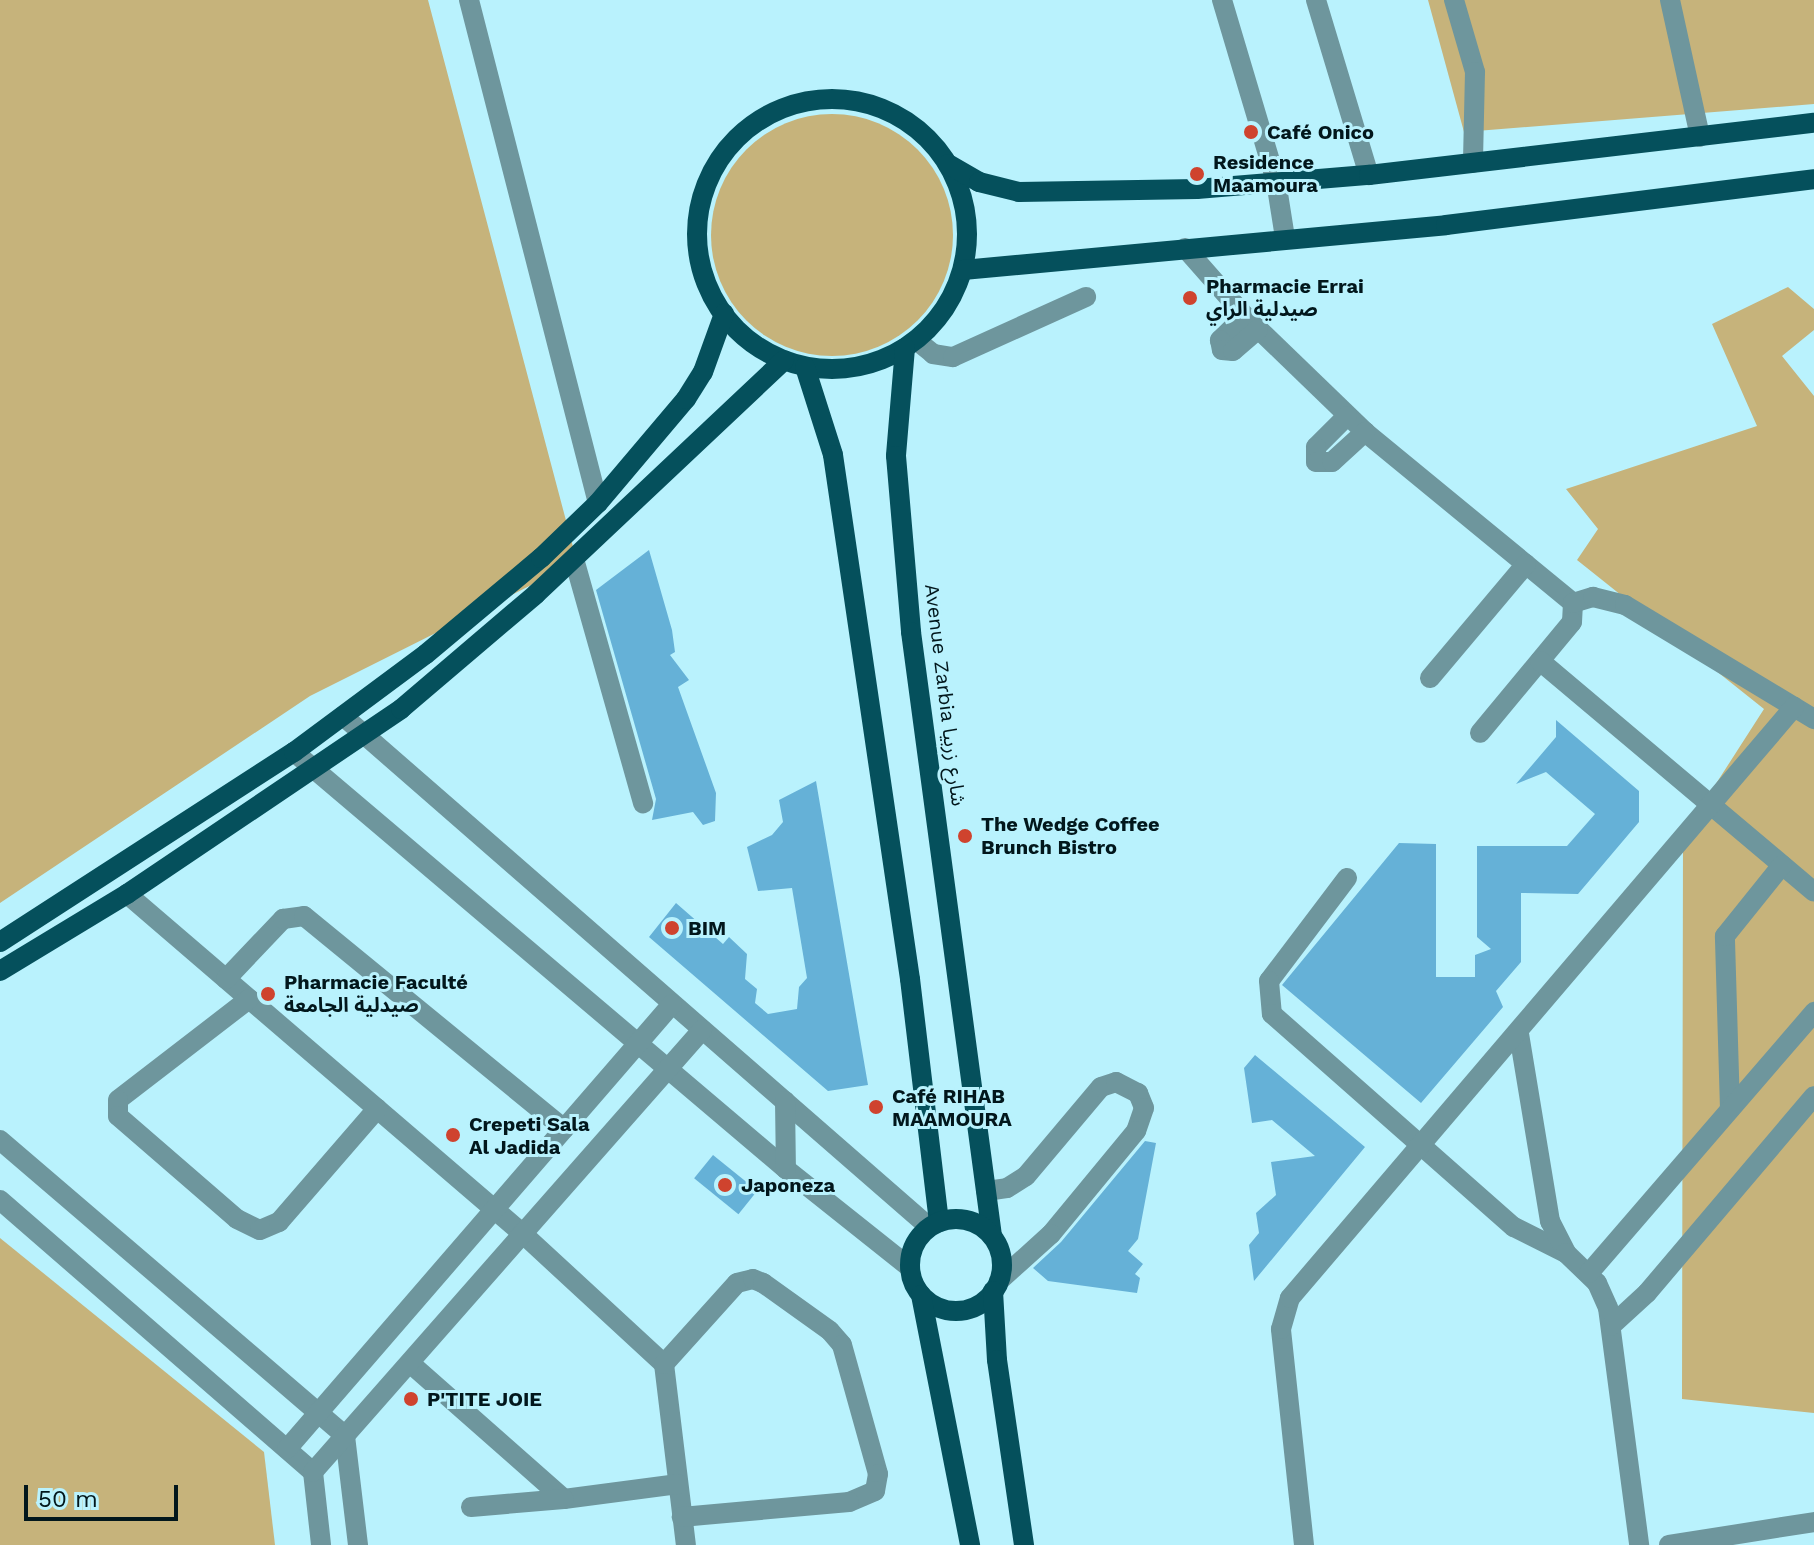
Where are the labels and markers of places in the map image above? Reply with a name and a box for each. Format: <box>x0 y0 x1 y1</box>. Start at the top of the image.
place label: Café Onico <box>1267 120 1374 144</box>
marker: Café Onico <box>1242 123 1260 141</box>
place label: Residence Maamoura <box>1213 150 1318 197</box>
marker: Residence Maamoura <box>1188 165 1206 183</box>
place label: Pharmacie Errai صيدلية الراي <box>1206 274 1364 321</box>
marker: Pharmacie Errai صيدلية الراي <box>1181 289 1199 307</box>
place label: The Wedge Coffee Brunch Bistro <box>981 812 1160 859</box>
marker: The Wedge Coffee Brunch Bistro <box>956 827 974 845</box>
place label: BIM <box>688 916 726 940</box>
marker: BIM <box>663 919 681 937</box>
place label: Pharmacie Faculté صيدلية الجامعة <box>284 970 468 1017</box>
marker: Pharmacie Faculté صيدلية الجامعة <box>259 985 277 1003</box>
place label: Café RIHAB MAAMOURA <box>892 1084 1012 1131</box>
marker: Café RIHAB MAAMOURA <box>867 1098 885 1116</box>
place label: Crepeti Sala Al Jadida <box>469 1112 590 1159</box>
marker: Crepeti Sala Al Jadida <box>444 1126 462 1144</box>
place label: Japoneza <box>741 1173 835 1197</box>
marker: Japoneza <box>716 1176 734 1194</box>
place label: P'TITE JOIE <box>427 1387 542 1411</box>
marker: P'TITE JOIE <box>402 1390 420 1408</box>

